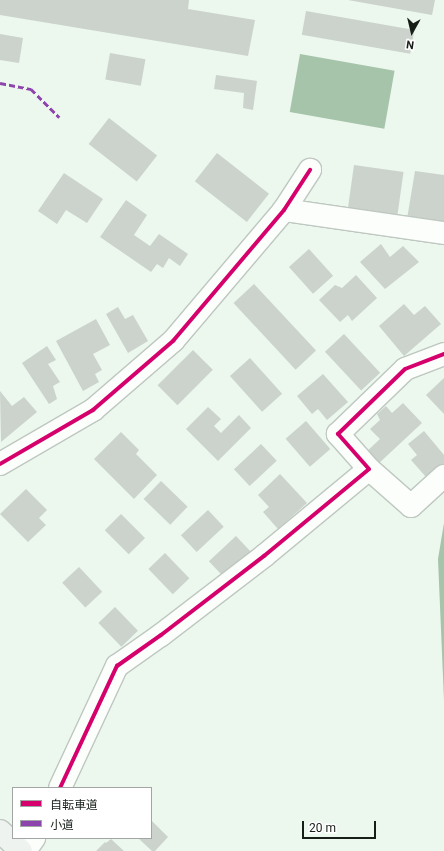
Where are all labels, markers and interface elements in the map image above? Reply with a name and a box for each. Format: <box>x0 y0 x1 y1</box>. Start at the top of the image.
north arrow <box>392 12 432 52</box>
text: N <box>406 37 415 51</box>
legend <box>12 787 152 839</box>
text: 自転車道 <box>50 798 98 812</box>
scale bar <box>304 813 378 839</box>
text: 小道 <box>50 818 74 832</box>
text: 20 m <box>309 821 336 835</box>

